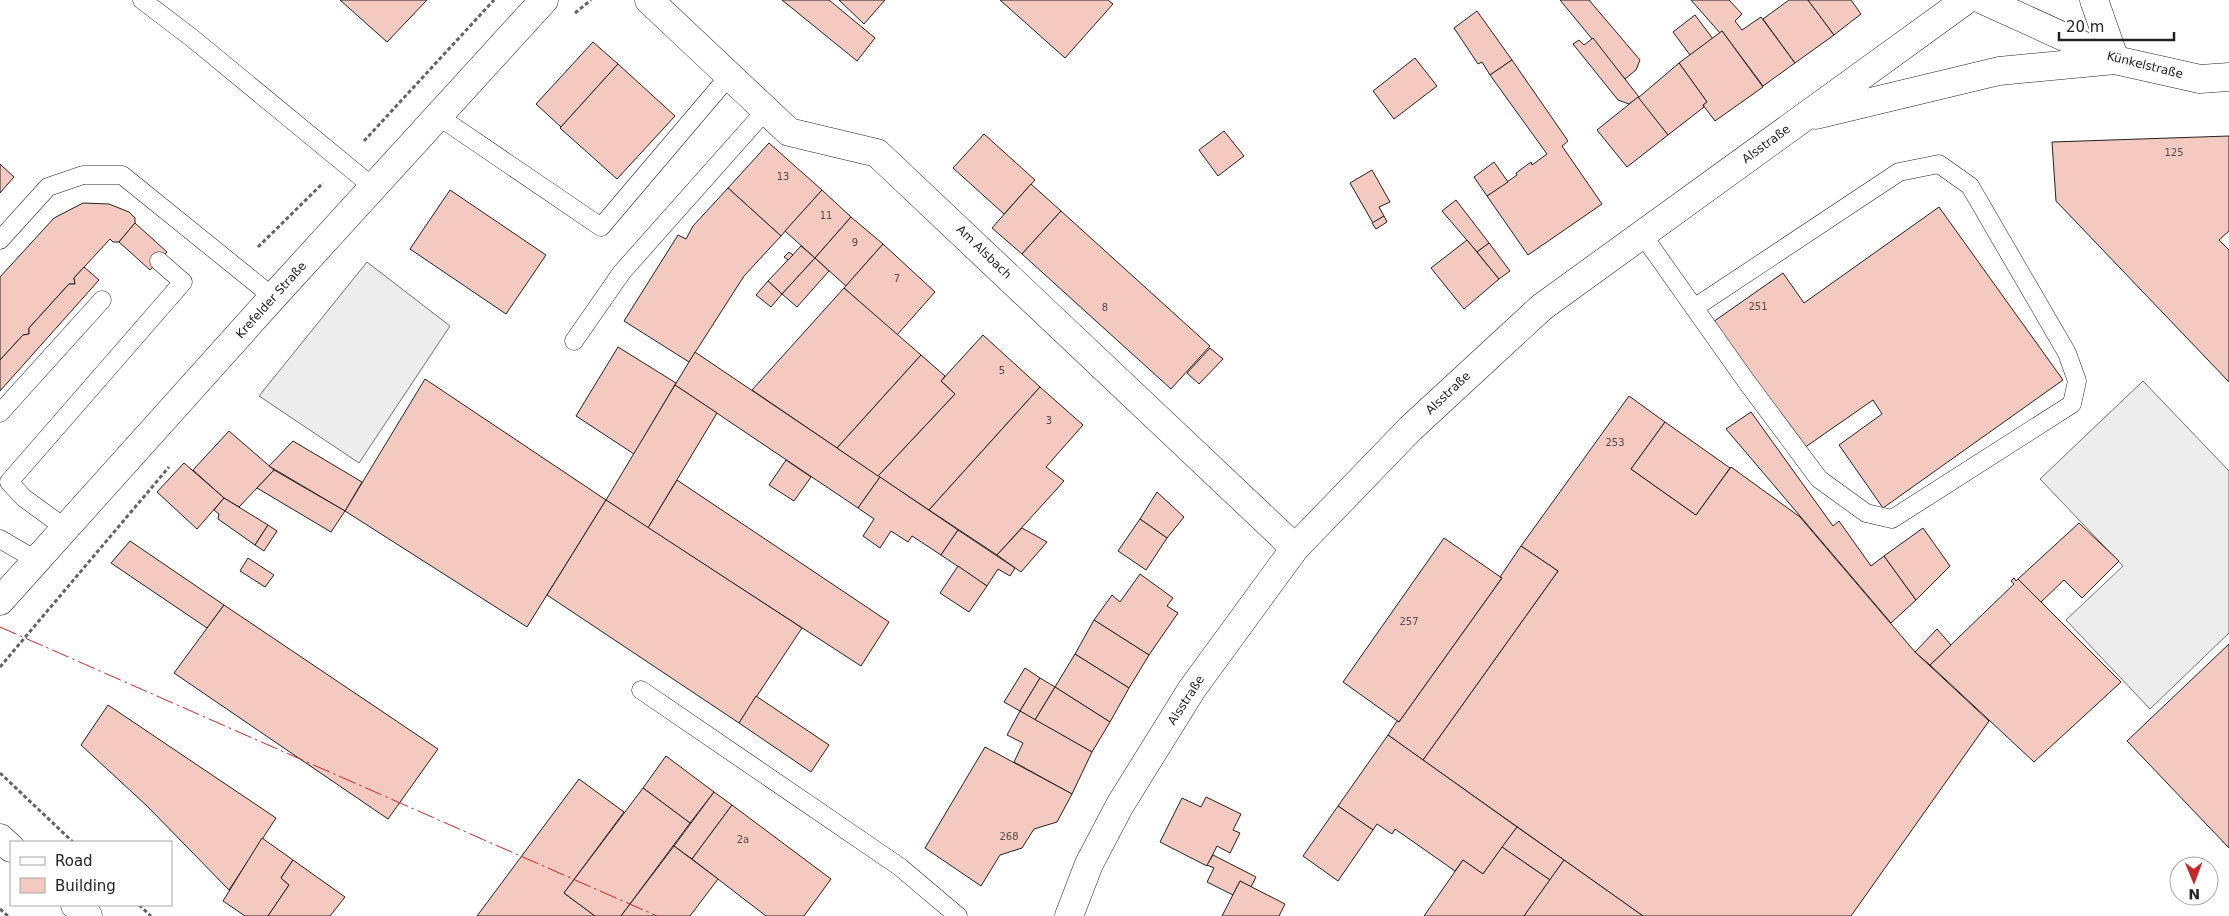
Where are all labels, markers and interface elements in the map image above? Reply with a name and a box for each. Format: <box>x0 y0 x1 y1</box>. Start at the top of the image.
scale bar <box>2059 10 2174 42</box>
text: 20 m <box>2066 18 2104 36</box>
street label: Künkelstraße <box>2106 49 2184 81</box>
street label: Alsstraße <box>1739 122 1793 166</box>
house number: 125 <box>2164 147 2184 158</box>
house number: 13 <box>777 171 789 182</box>
house number: 11 <box>820 210 832 221</box>
street label: Am Alsbach <box>954 222 1014 282</box>
house number: 9 <box>852 237 858 248</box>
street label: Krefelder Straße <box>233 259 309 341</box>
house number: 7 <box>894 273 900 284</box>
house number: 251 <box>1748 301 1768 312</box>
house number: 8 <box>1102 302 1108 313</box>
house number: 5 <box>999 365 1005 376</box>
street label: Alsstraße <box>1423 369 1473 417</box>
house number: 3 <box>1046 415 1052 426</box>
house number: 253 <box>1605 437 1625 448</box>
house number: 257 <box>1399 616 1419 627</box>
street label: Alsstraße <box>1165 673 1207 727</box>
house number: 268 <box>999 831 1019 842</box>
house number: 2a <box>737 834 749 845</box>
legend <box>10 841 172 906</box>
text: Road <box>55 852 93 870</box>
north arrow <box>2169 856 2219 906</box>
text: Building <box>55 877 116 895</box>
text: N <box>2188 886 2200 902</box>

